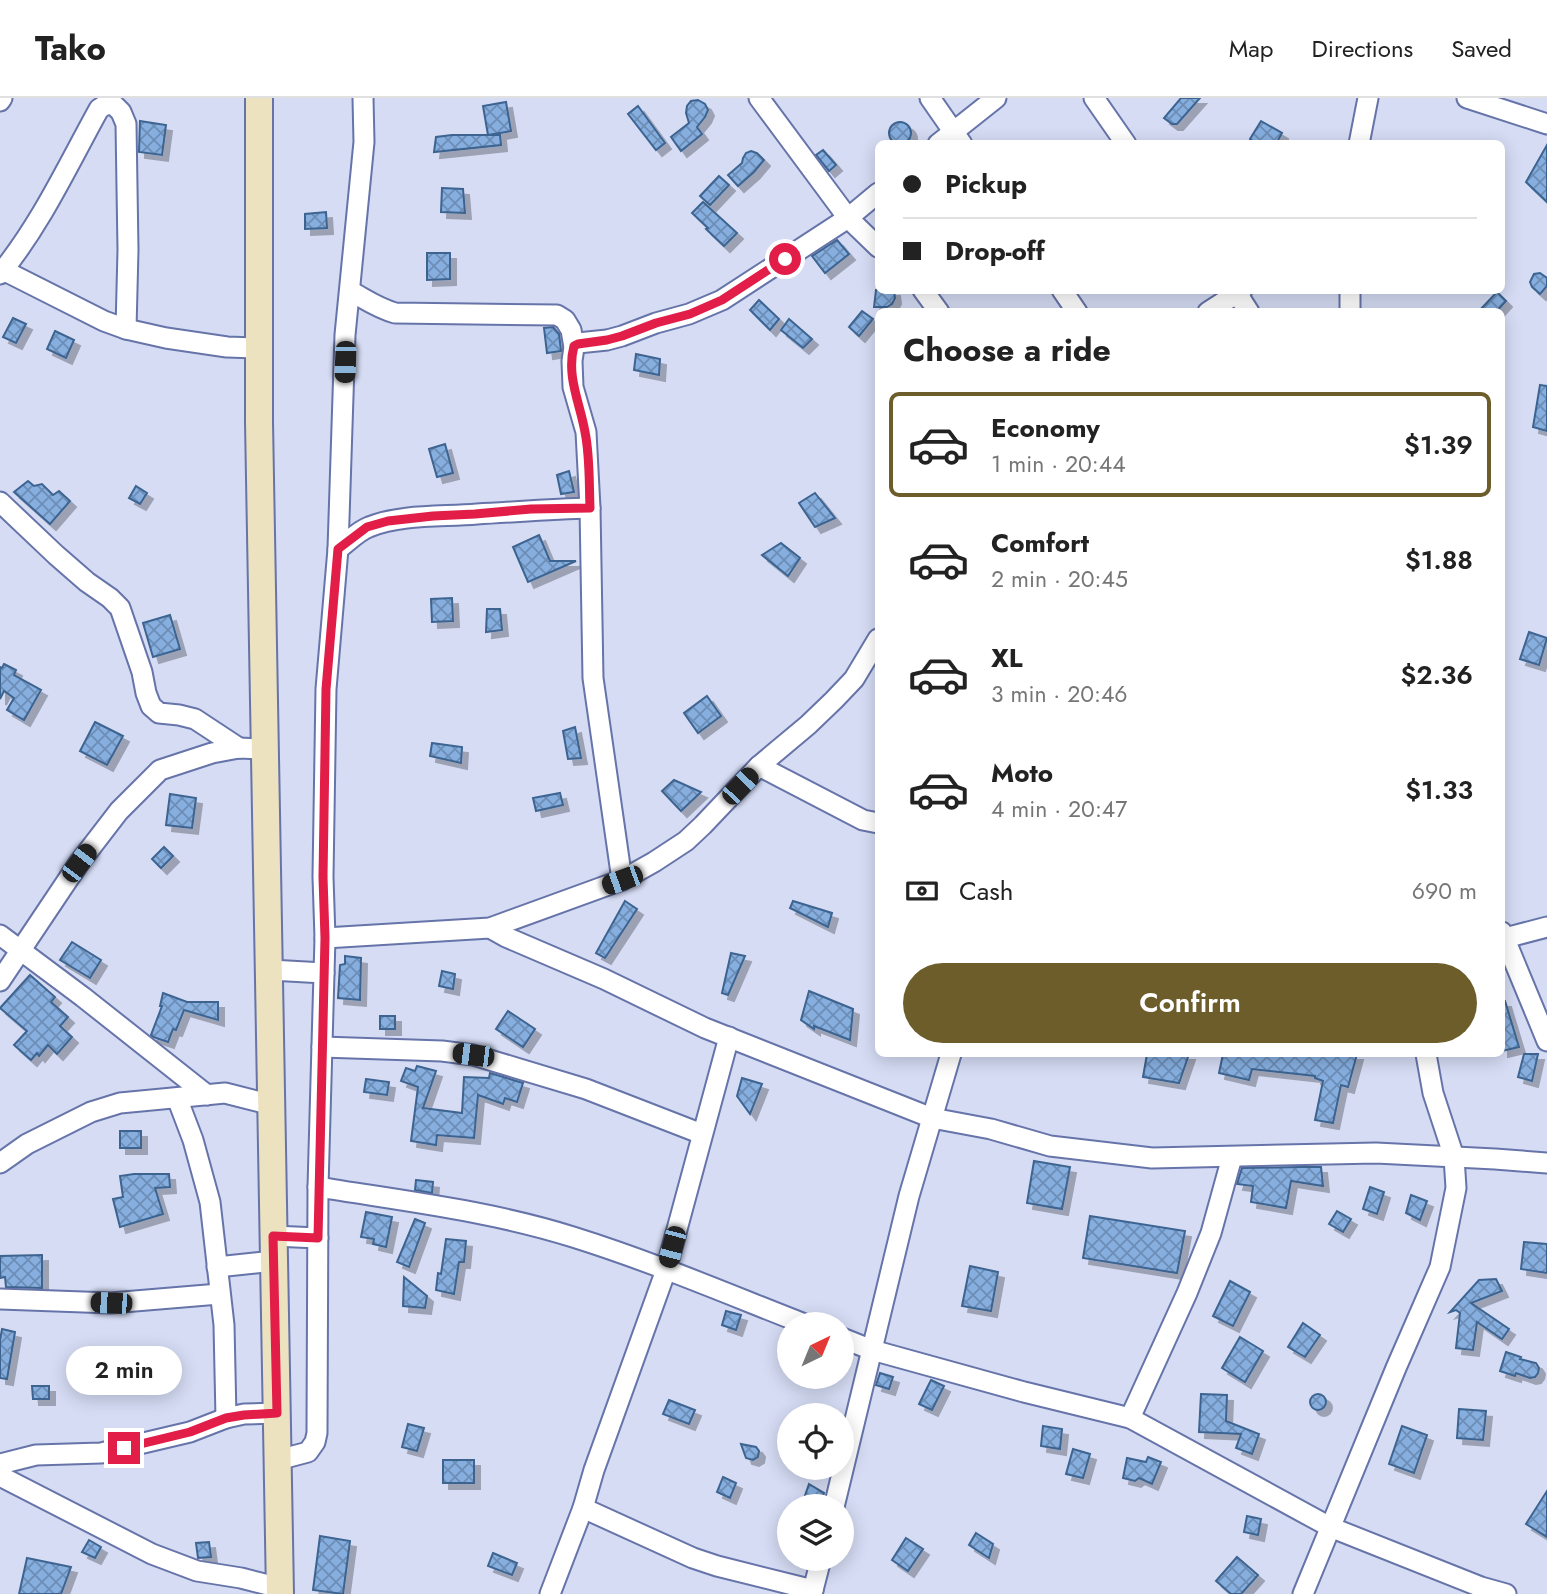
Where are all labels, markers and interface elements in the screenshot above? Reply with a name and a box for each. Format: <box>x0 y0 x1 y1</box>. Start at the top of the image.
text: Tako <box>35 25 106 72</box>
text: Map <box>1229 31 1274 66</box>
text: Directions <box>1312 31 1413 66</box>
text: Saved <box>1451 31 1512 66</box>
text: Pickup <box>945 165 1027 203</box>
text: Drop-off <box>945 232 1045 270</box>
route start <box>769 243 801 275</box>
text: Choose a ride <box>903 327 1111 373</box>
car <box>334 341 357 383</box>
text: Economy <box>991 409 1100 447</box>
icon: car <box>907 413 970 476</box>
text: $1.39 <box>1404 426 1473 464</box>
text: 1 min · 20:44 <box>991 447 1126 481</box>
text: Comfort <box>991 524 1089 562</box>
icon: car <box>907 528 970 591</box>
text: $1.88 <box>1405 541 1473 579</box>
text: 2 min · 20:45 <box>991 562 1128 596</box>
text: XL <box>991 639 1023 677</box>
icon: car <box>907 643 970 706</box>
text: $2.36 <box>1400 656 1473 694</box>
text: 3 min · 20:46 <box>991 677 1128 711</box>
text: Moto <box>991 754 1053 792</box>
icon: car <box>907 758 970 821</box>
car <box>718 764 763 808</box>
text: $1.33 <box>1405 771 1473 809</box>
text: 4 min · 20:47 <box>991 792 1127 826</box>
car <box>58 840 101 886</box>
car <box>599 863 646 897</box>
icon: cash <box>903 872 941 910</box>
text: Cash <box>959 872 1013 910</box>
text: 690 m <box>1412 874 1477 908</box>
button: Confirm <box>903 963 1477 1043</box>
car <box>451 1042 496 1068</box>
car <box>657 1224 688 1270</box>
car <box>90 1292 133 1314</box>
north arrow <box>777 1312 854 1390</box>
map controls <box>777 1312 854 1571</box>
callout: 2 min <box>66 1346 182 1396</box>
text: 2 min <box>94 1353 154 1387</box>
button: locate <box>777 1403 854 1480</box>
route end <box>108 1432 140 1464</box>
button: layers <box>777 1494 854 1571</box>

